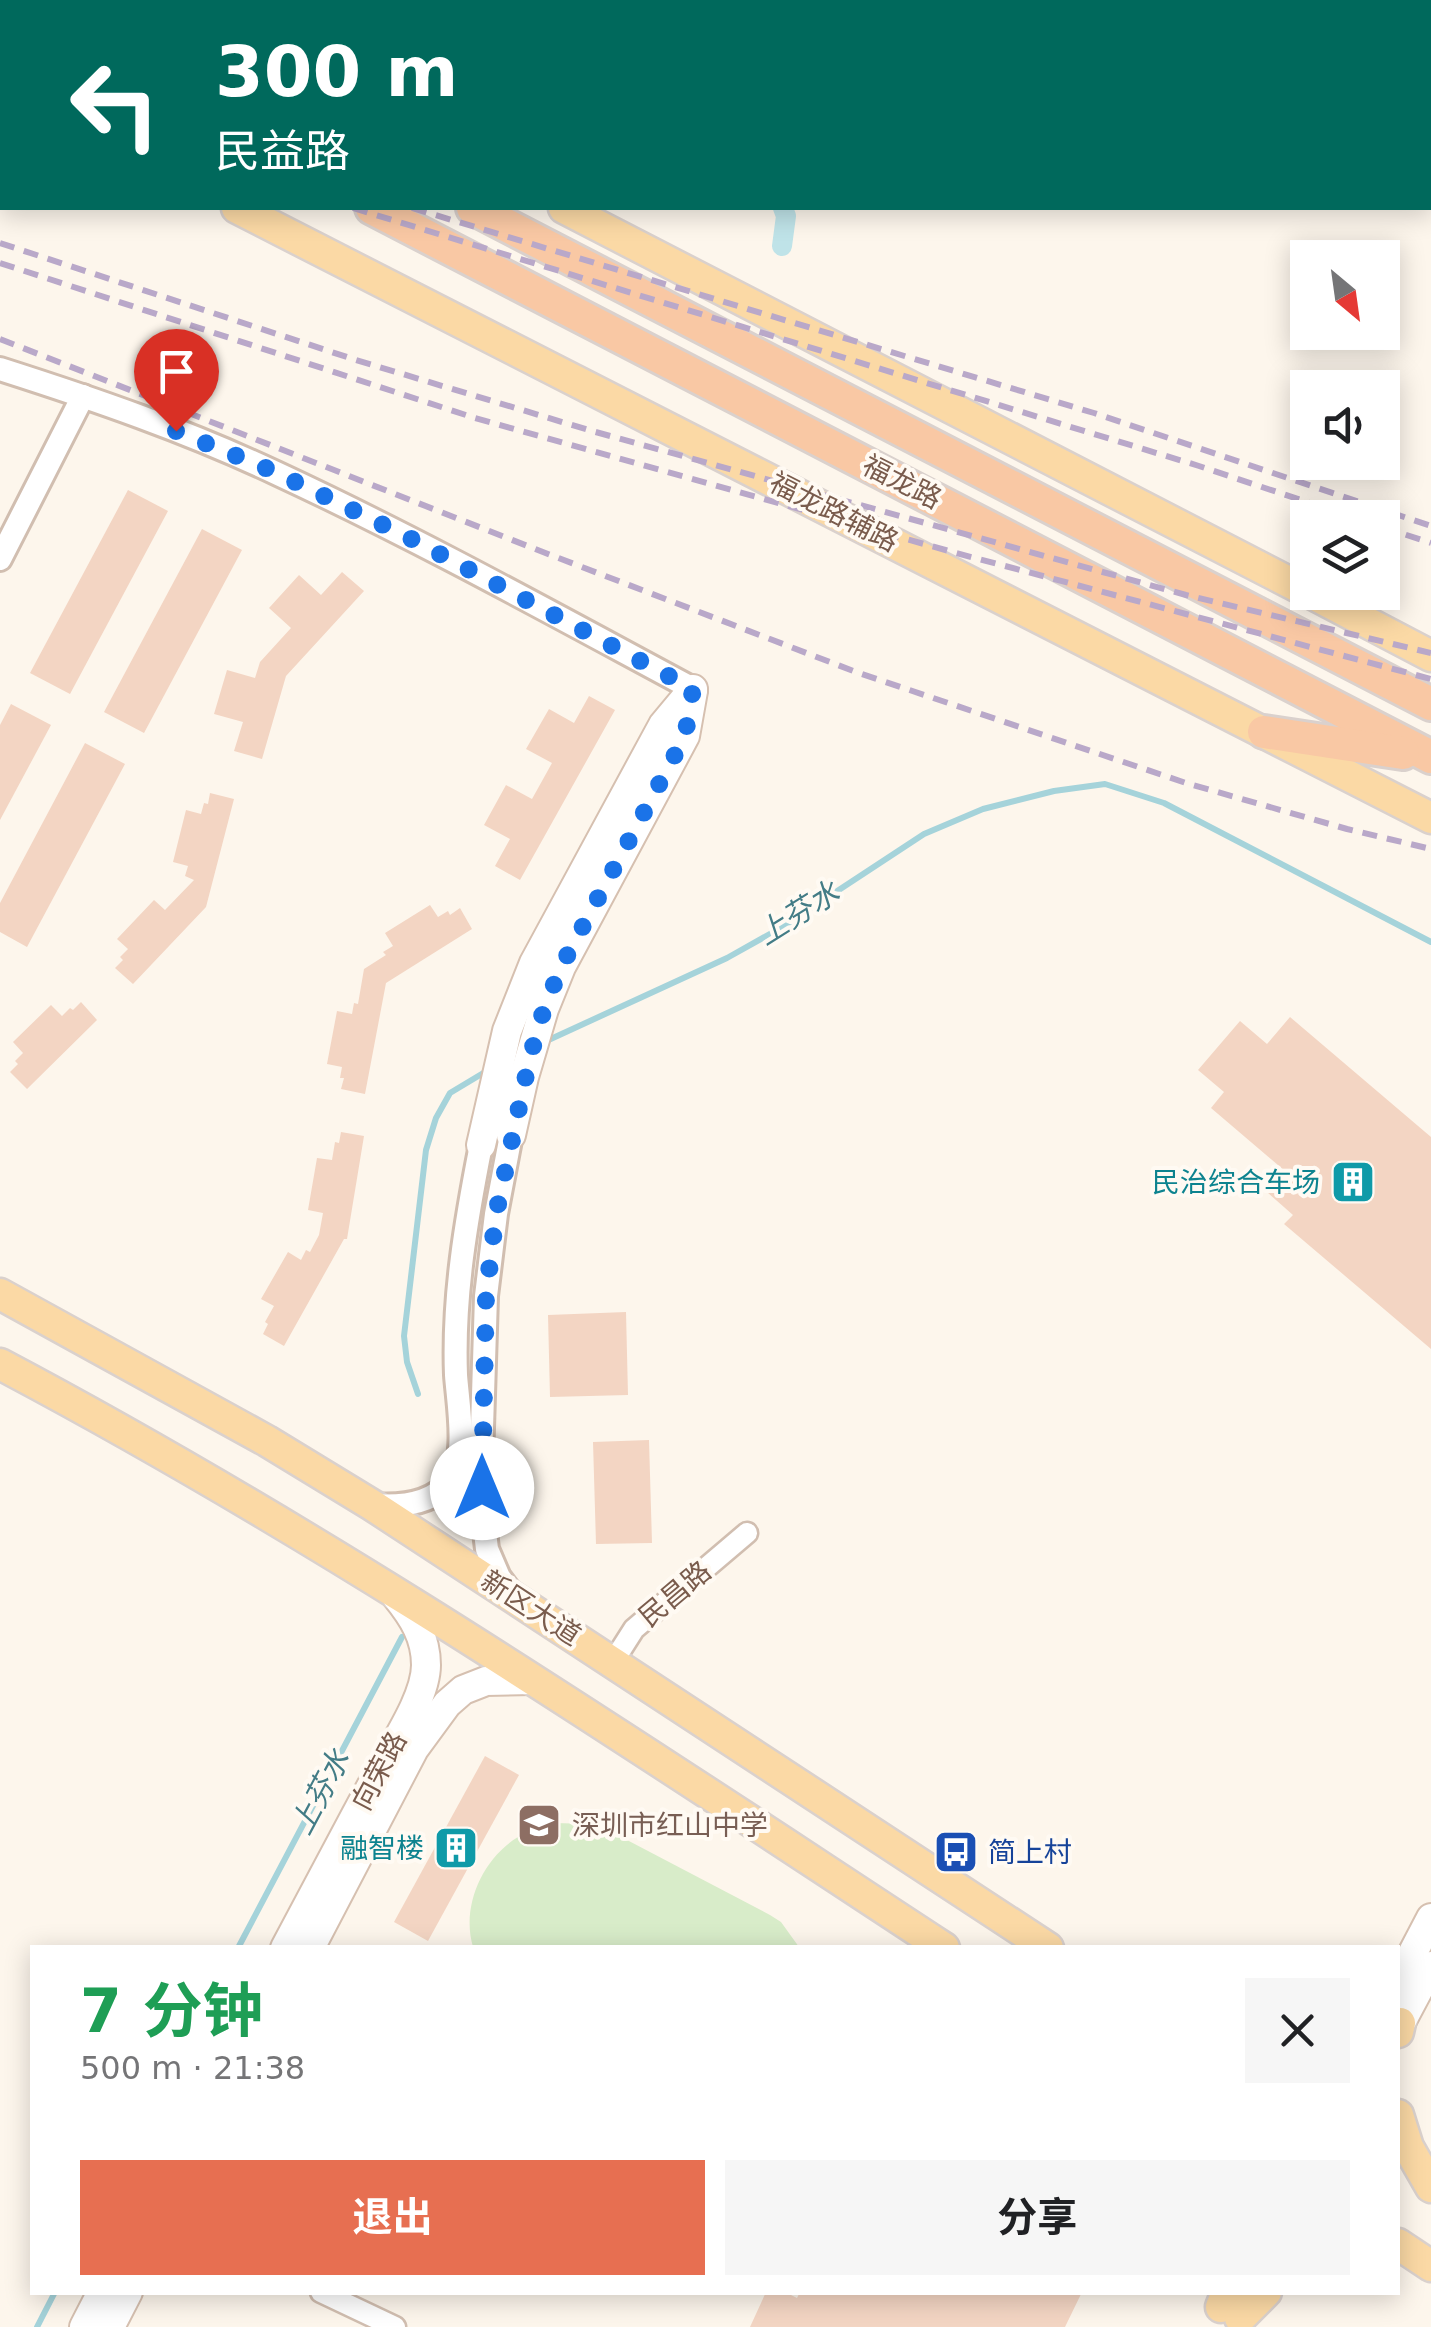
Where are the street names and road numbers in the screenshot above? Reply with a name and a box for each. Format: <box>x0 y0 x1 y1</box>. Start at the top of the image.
street label: 福龙路 <box>857 448 947 516</box>
street label: 福龙路辅路 <box>764 466 904 558</box>
street label: 民昌路 <box>632 1554 718 1634</box>
street label: 新区大道 <box>475 1564 587 1652</box>
street label: 向荣路 <box>345 1726 413 1816</box>

